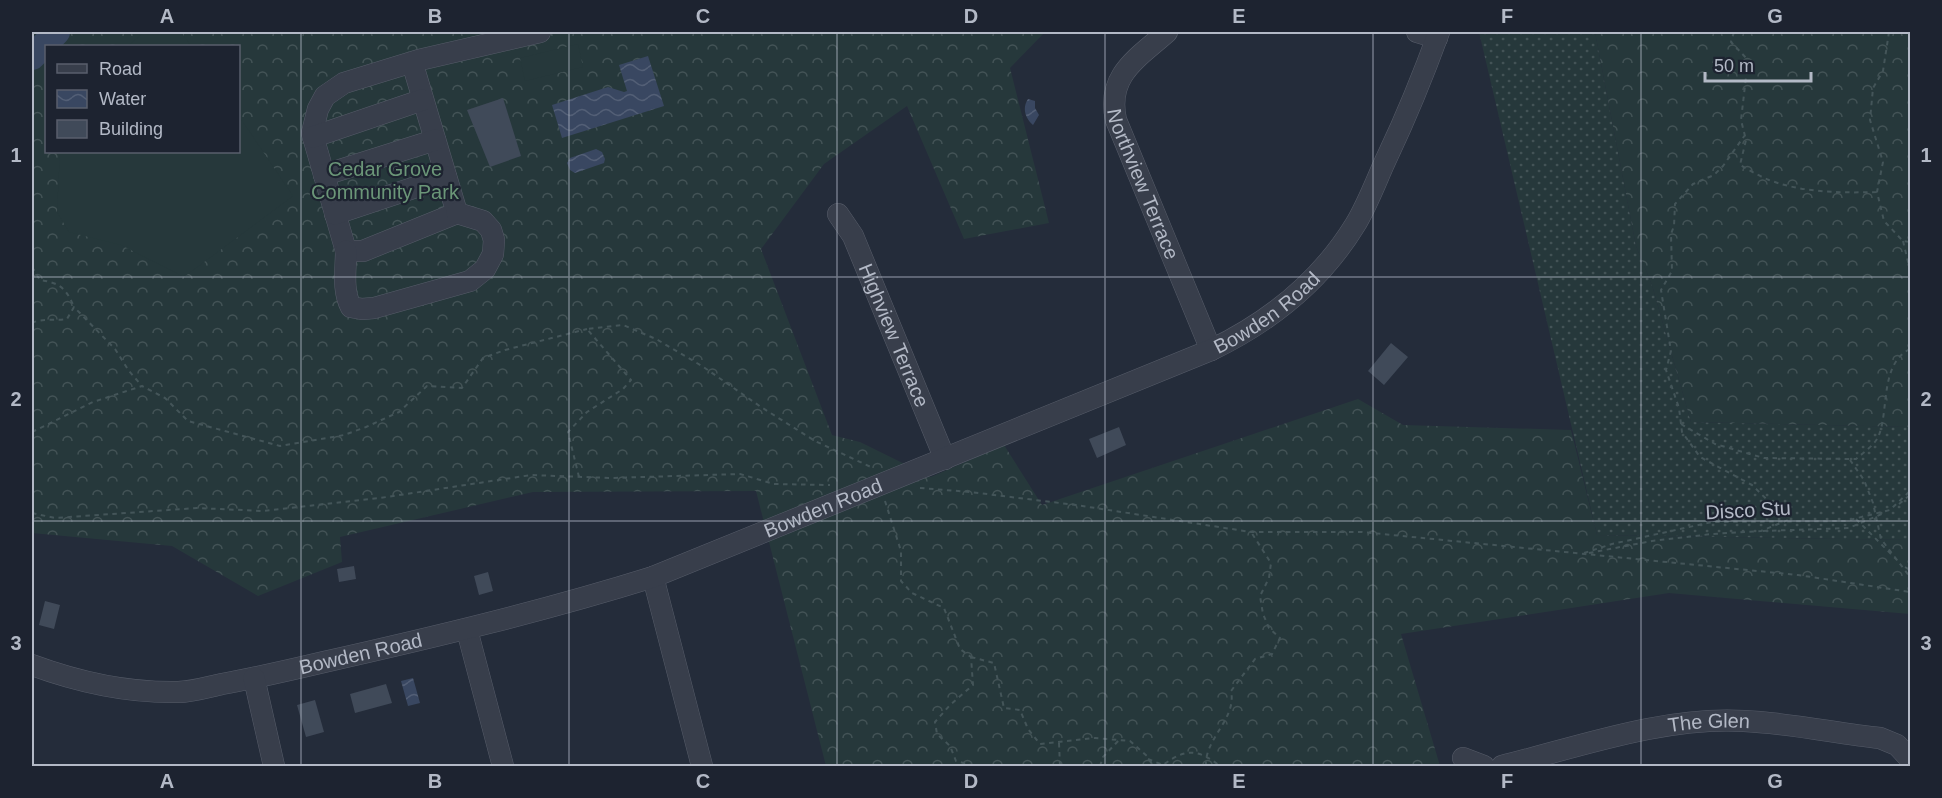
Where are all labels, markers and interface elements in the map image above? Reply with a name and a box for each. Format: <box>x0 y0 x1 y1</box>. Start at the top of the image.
text: A <box>160 5 174 27</box>
text: B <box>428 5 442 27</box>
text: C <box>696 5 710 27</box>
text: D <box>964 5 978 27</box>
text: E <box>1232 5 1246 27</box>
text: F <box>1501 5 1513 27</box>
text: G <box>1767 5 1783 27</box>
legend <box>45 45 240 153</box>
scale bar <box>1705 45 1812 83</box>
text: 50 m <box>1714 56 1754 76</box>
text: Road <box>99 59 142 79</box>
text: Water <box>99 89 146 109</box>
street label: Northview Terrace <box>1103 107 1183 263</box>
text: Building <box>99 119 163 139</box>
text: 1 <box>10 144 22 166</box>
text: 1 <box>1920 144 1932 166</box>
park label: Cedar Grove Community Park <box>311 158 460 203</box>
street label: Highview Terrace <box>855 260 933 410</box>
street label: Bowden Road <box>1210 267 1324 358</box>
text: 2 <box>10 388 22 410</box>
text: 2 <box>1920 388 1932 410</box>
street label: Bowden Road <box>761 474 885 542</box>
street label: Disco Stu <box>1705 497 1791 523</box>
street label: Bowden Road <box>297 629 424 678</box>
text: 3 <box>10 632 22 654</box>
text: 3 <box>1920 632 1932 654</box>
street label: The Glen <box>1666 709 1750 736</box>
text: A <box>160 770 174 792</box>
text: B <box>428 770 442 792</box>
text: C <box>696 770 710 792</box>
text: D <box>964 770 978 792</box>
text: E <box>1232 770 1246 792</box>
text: F <box>1501 770 1513 792</box>
text: G <box>1767 770 1783 792</box>

